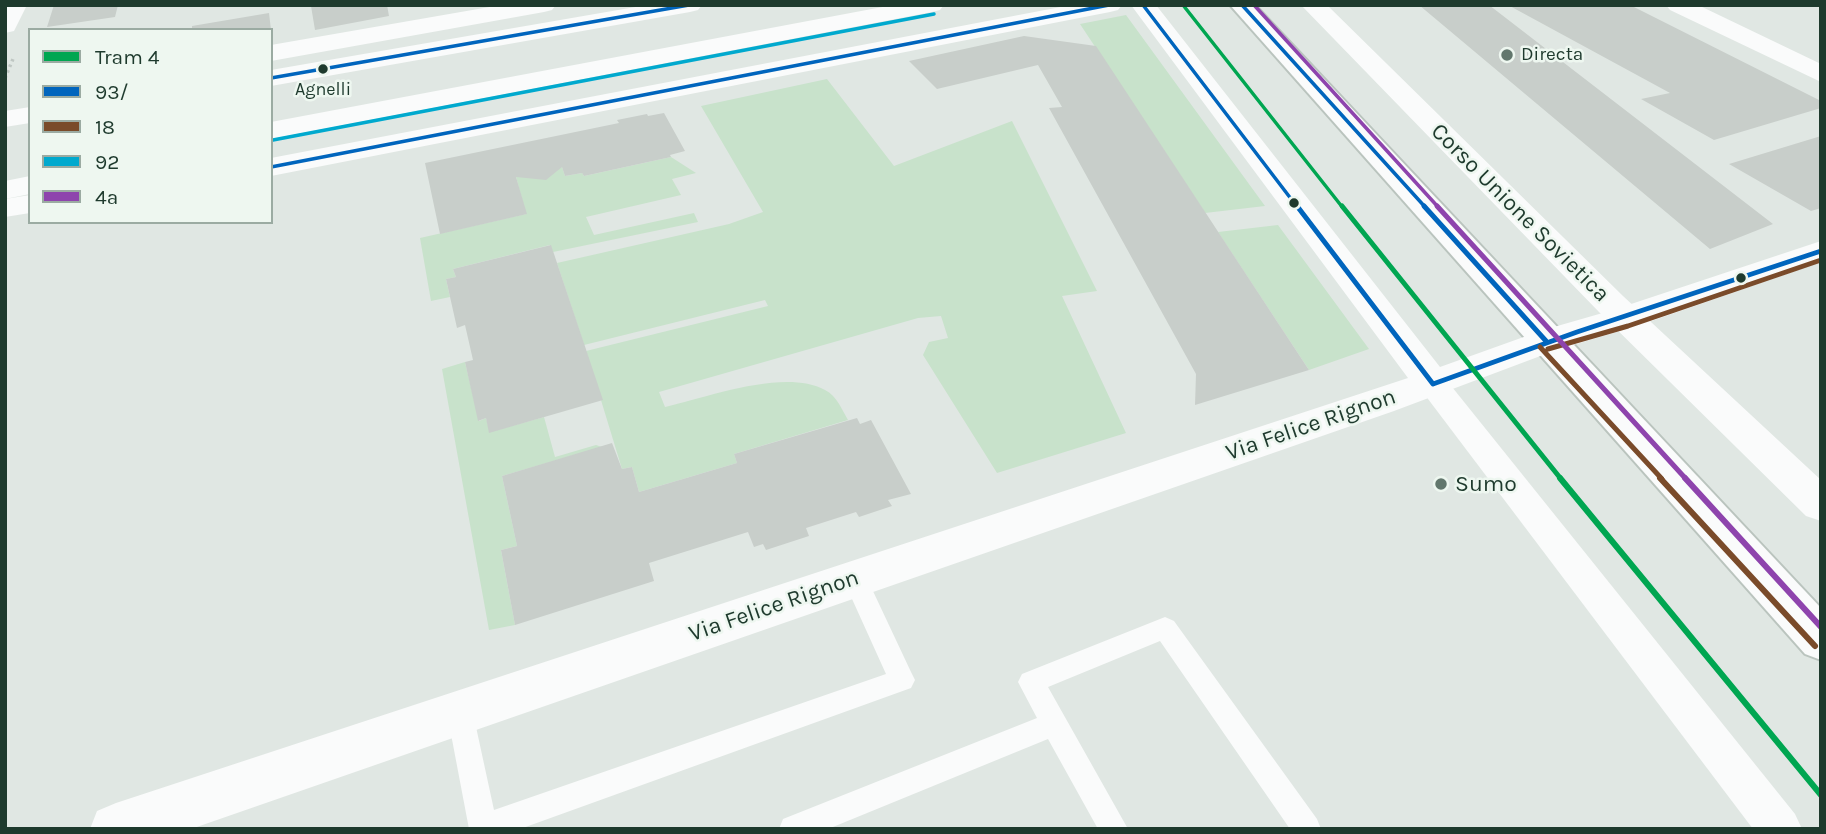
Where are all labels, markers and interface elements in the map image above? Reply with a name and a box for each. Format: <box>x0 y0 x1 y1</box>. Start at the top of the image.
legend <box>28 28 273 224</box>
place label: Directa <box>1521 44 1583 66</box>
text: Tram 4 <box>95 45 160 69</box>
marker: Directa <box>1499 47 1515 63</box>
marker: Agnelli <box>316 62 330 76</box>
place label: Agnelli <box>295 79 351 101</box>
text: 93/ <box>95 80 129 104</box>
text: 18 <box>95 115 115 139</box>
street label: Corso Unione Sovietica <box>1425 118 1615 308</box>
text: 92 <box>95 150 119 174</box>
text: 4a <box>95 185 118 209</box>
unlabelled marker <box>1287 196 1301 210</box>
unlabelled marker <box>1734 271 1748 285</box>
street label: Via Felice Rignon <box>1222 383 1400 467</box>
place label: Sumo <box>1455 470 1517 498</box>
marker: Sumo <box>1433 476 1449 492</box>
street label: Via Felice Rignon <box>685 564 863 648</box>

